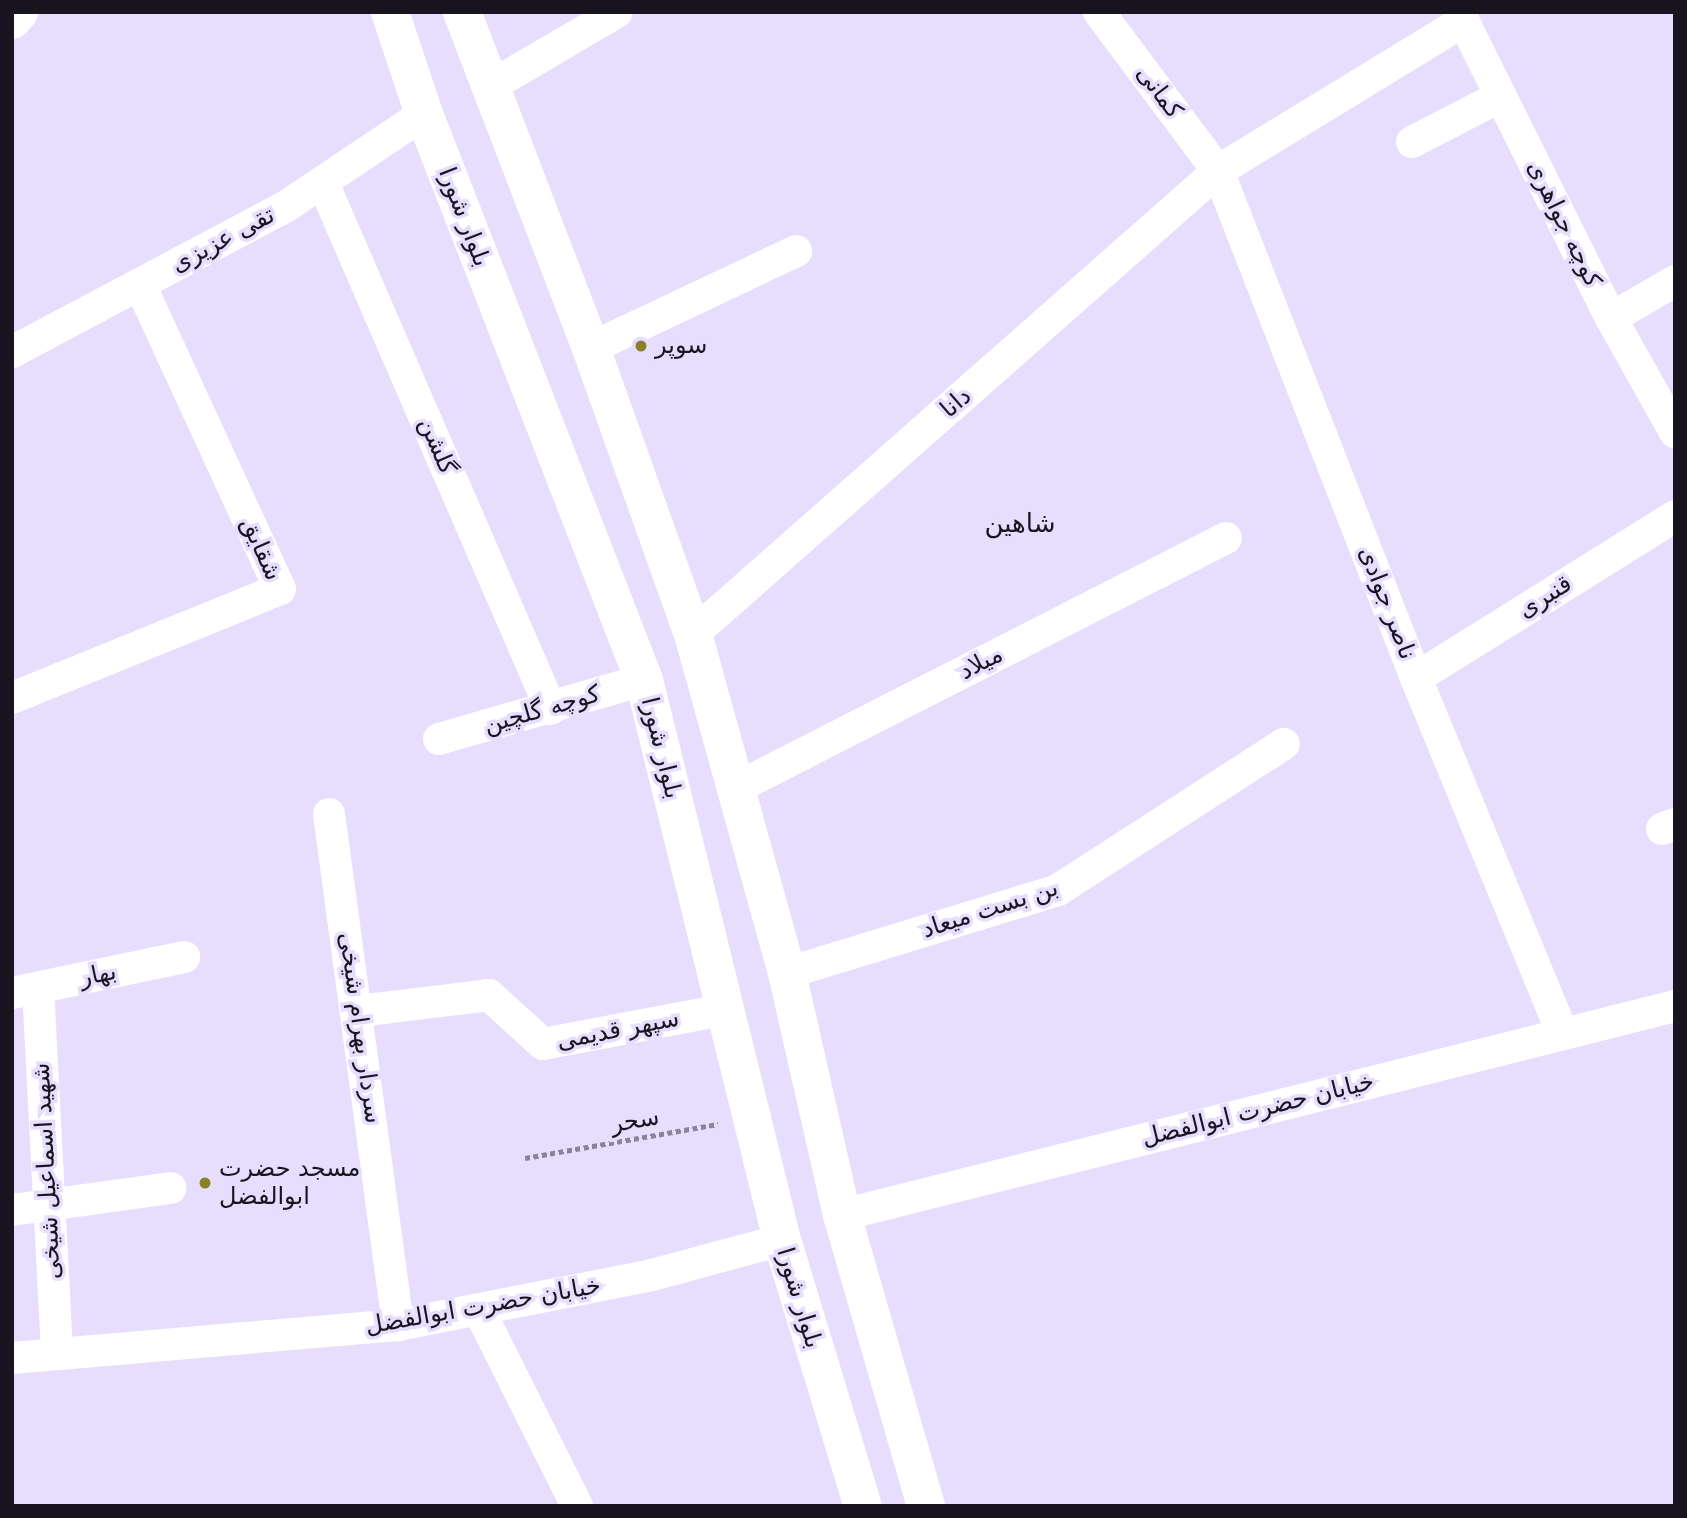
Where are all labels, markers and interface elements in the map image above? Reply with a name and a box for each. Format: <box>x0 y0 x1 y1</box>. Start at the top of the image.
street label: کمانی <box>1130 60 1188 124</box>
street label: کوچه جواهری <box>1521 156 1607 292</box>
street label: بلوار شورا <box>432 163 496 271</box>
street label: تقی عزیزی <box>166 201 280 279</box>
place label: سوپر <box>655 332 707 360</box>
marker: سوپر <box>633 338 649 354</box>
street label: دانا <box>935 382 977 424</box>
street label: گلشن <box>412 413 462 479</box>
district label: شاهین <box>984 508 1056 540</box>
street label: شقایق <box>234 513 288 585</box>
street label: ناصر جوادی <box>1352 542 1422 664</box>
street label: قنبری <box>1513 569 1577 625</box>
street label: میلاد <box>954 640 1008 686</box>
street label: کوچه گلچین <box>481 680 603 740</box>
street label: بلوار شورا <box>634 694 688 802</box>
street label: بن بست میعاد <box>918 873 1062 945</box>
street label: سردار بهرام شیخی <box>332 930 388 1126</box>
street label: بهار <box>77 957 119 993</box>
street label: سپهر قدیمی <box>554 1004 682 1056</box>
street label: شهید اسماعیل شیخی <box>27 1062 67 1280</box>
street label: خیابان حضرت ابوالفضل <box>1139 1067 1377 1153</box>
street label: سحر <box>608 1103 662 1139</box>
place label: مسجد حضرت ابوالفضل <box>219 1155 360 1211</box>
marker: مسجد حضرت ابوالفضل <box>197 1175 213 1191</box>
street label: بلوار شورا <box>770 1244 828 1352</box>
street label: خیابان حضرت ابوالفضل <box>363 1271 603 1341</box>

